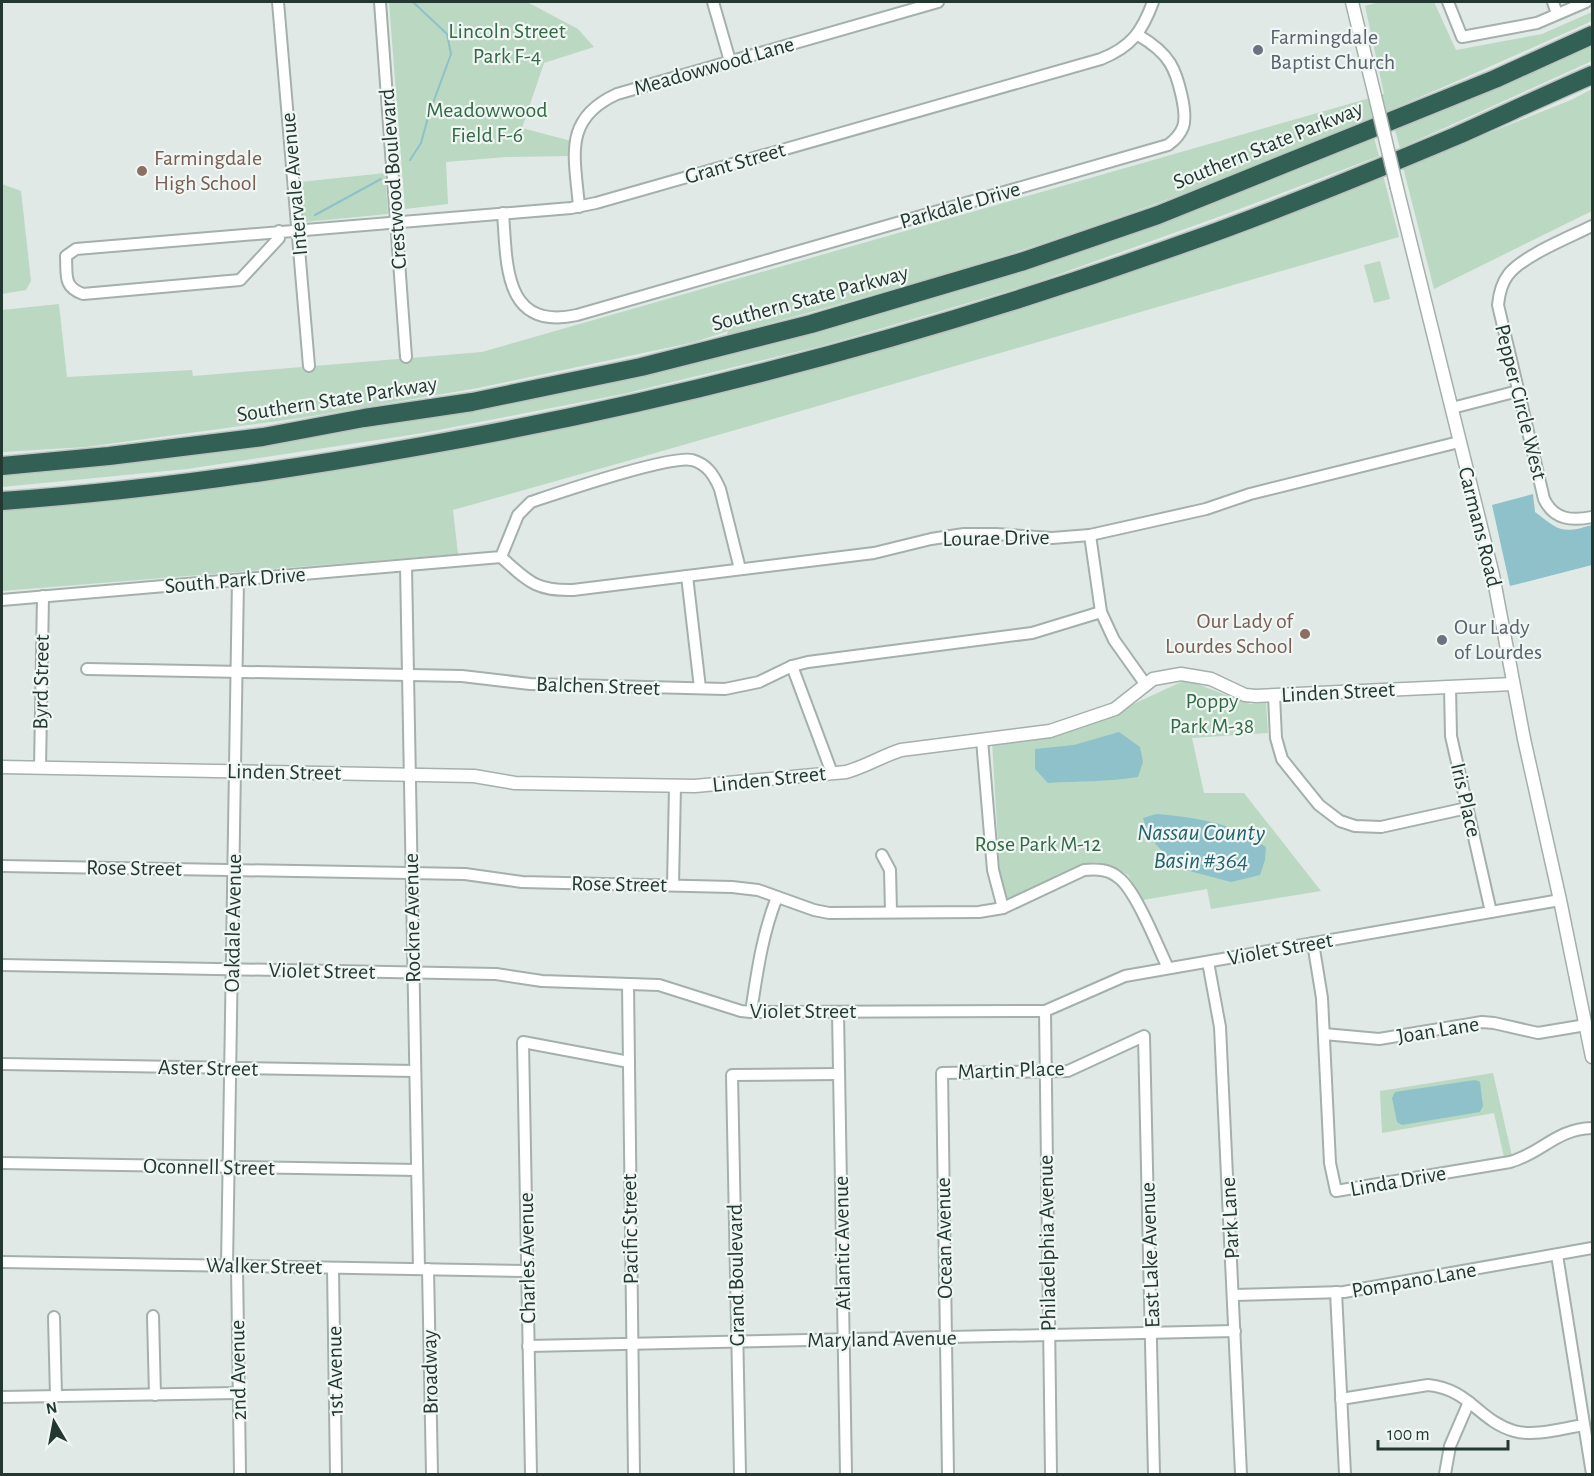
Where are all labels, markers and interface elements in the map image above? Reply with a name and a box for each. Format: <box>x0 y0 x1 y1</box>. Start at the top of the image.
park label: Lincoln Street Park F-4 <box>448 20 566 67</box>
place label: Farmingdale Baptist Church <box>1270 26 1395 73</box>
street label: Meadowwood Lane <box>631 33 797 99</box>
marker: Farmingdale Baptist Church <box>1251 43 1265 57</box>
street label: Crestwood Boulevard <box>376 88 410 270</box>
street label: Southern State Parkway <box>1170 97 1367 193</box>
park label: Meadowwood Field F-6 <box>426 99 548 146</box>
street label: Intervale Avenue <box>277 111 311 257</box>
street label: Grant Street <box>682 138 788 188</box>
place label: Farmingdale High School <box>154 147 262 194</box>
marker: Farmingdale High School <box>135 164 149 178</box>
street label: Parkdale Drive <box>897 177 1023 233</box>
street label: Southern State Parkway <box>709 261 911 335</box>
street label: Pepper Circle West <box>1491 322 1551 482</box>
street label: Southern State Parkway <box>235 372 439 426</box>
street label: Carmans Road <box>1454 465 1506 589</box>
street label: Lourae Drive <box>942 526 1050 550</box>
street label: South Park Drive <box>164 563 306 597</box>
place label: Our Lady of Lourdes School <box>1165 610 1294 657</box>
place label: Our Lady of Lourdes <box>1454 616 1542 663</box>
marker: Our Lady of Lourdes School <box>1298 627 1312 641</box>
marker: Our Lady of Lourdes <box>1435 633 1449 647</box>
street label: Byrd Street <box>29 634 53 730</box>
street label: Balchen Street <box>536 673 660 699</box>
street label: Linden Street <box>1280 678 1396 706</box>
park label: Poppy Park M-38 <box>1170 690 1254 737</box>
street label: Linden Street <box>227 760 341 784</box>
street label: Iris Place <box>1447 761 1485 839</box>
street label: Linden Street <box>711 762 827 796</box>
water label: Nassau County Basin #364 <box>1137 821 1265 873</box>
park label: Rose Park M-12 <box>975 833 1101 855</box>
street label: Oakdale Avenue <box>221 853 245 993</box>
street label: Rockne Avenue <box>400 853 424 983</box>
street label: Rose Street <box>86 856 182 880</box>
street label: Rose Street <box>571 872 667 896</box>
street label: Violet Street <box>1226 929 1334 969</box>
street label: Violet Street <box>269 959 375 983</box>
street label: Violet Street <box>750 1000 856 1022</box>
street label: Joan Lane <box>1395 1013 1481 1047</box>
street label: Aster Street <box>158 1056 258 1080</box>
street label: Martin Place <box>957 1057 1065 1083</box>
street label: Oconnell Street <box>143 1155 275 1179</box>
street label: Philadelphia Avenue <box>1034 1155 1060 1331</box>
street label: Linda Drive <box>1348 1162 1448 1200</box>
street label: Pacific Street <box>618 1173 642 1285</box>
street label: Atlantic Avenue <box>830 1176 854 1310</box>
street label: Park Lane <box>1217 1176 1243 1260</box>
street label: Ocean Avenue <box>932 1177 956 1299</box>
street label: East Lake Avenue <box>1136 1182 1164 1328</box>
street label: Charles Avenue <box>515 1192 539 1324</box>
street label: Grand Boulevard <box>724 1204 748 1346</box>
street label: Walker Street <box>206 1254 322 1278</box>
street label: Pompano Lane <box>1350 1258 1478 1302</box>
street label: 2nd Avenue <box>226 1320 250 1420</box>
street label: 1st Avenue <box>323 1326 347 1416</box>
street label: Maryland Avenue <box>807 1327 957 1351</box>
street label: Broadway <box>418 1329 442 1415</box>
north arrow <box>24 1392 84 1452</box>
text: N <box>45 1399 58 1417</box>
scale bar <box>1378 1413 1508 1451</box>
text: 100 m <box>1387 1426 1430 1444</box>

